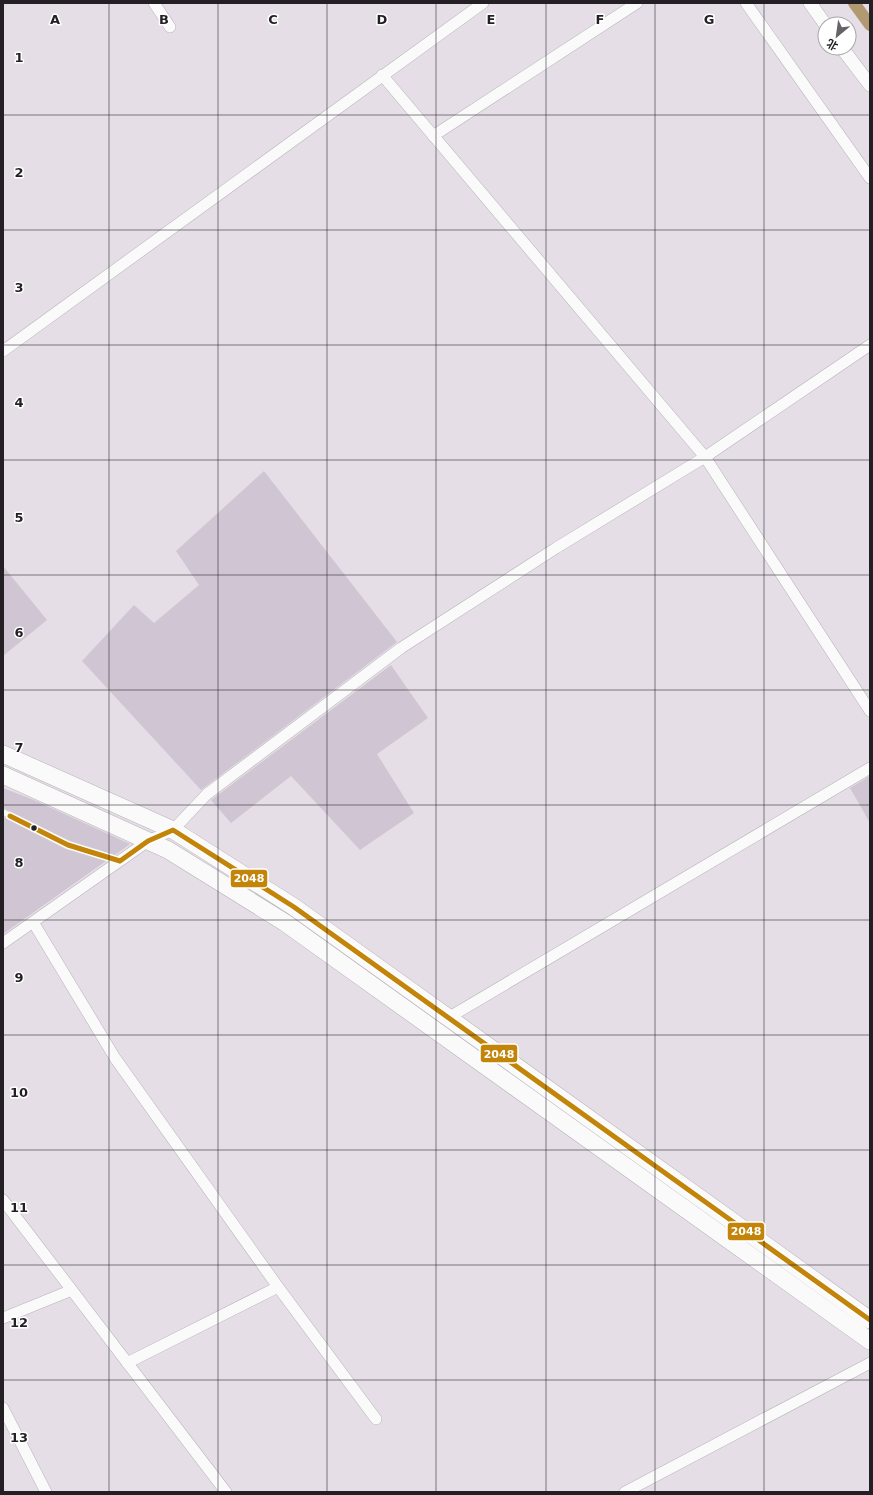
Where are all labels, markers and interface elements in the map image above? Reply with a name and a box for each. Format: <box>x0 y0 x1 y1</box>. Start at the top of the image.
text: A <box>50 12 60 27</box>
text: B <box>159 12 169 27</box>
text: C <box>268 12 278 27</box>
text: D <box>377 12 388 27</box>
text: E <box>487 12 495 27</box>
text: F <box>596 12 604 27</box>
text: G <box>704 12 714 27</box>
north arrow <box>817 16 857 56</box>
text: 北 <box>824 36 840 53</box>
text: 1 <box>14 50 24 65</box>
text: 2 <box>14 165 24 180</box>
text: 3 <box>14 280 24 295</box>
text: 4 <box>14 395 24 410</box>
text: 5 <box>14 510 24 525</box>
text: 6 <box>14 625 24 640</box>
text: 7 <box>14 740 24 755</box>
unlabelled marker <box>29 823 39 833</box>
text: 8 <box>14 855 24 870</box>
line badge: 2048 <box>230 869 268 888</box>
text: 2048 <box>234 872 264 885</box>
text: 9 <box>14 970 24 985</box>
line badge: 2048 <box>480 1044 518 1063</box>
text: 2048 <box>484 1048 514 1061</box>
text: 10 <box>10 1085 28 1100</box>
text: 11 <box>10 1200 28 1215</box>
line badge: 2048 <box>727 1222 765 1241</box>
text: 2048 <box>731 1225 761 1238</box>
text: 12 <box>10 1315 28 1330</box>
text: 13 <box>10 1430 28 1445</box>

